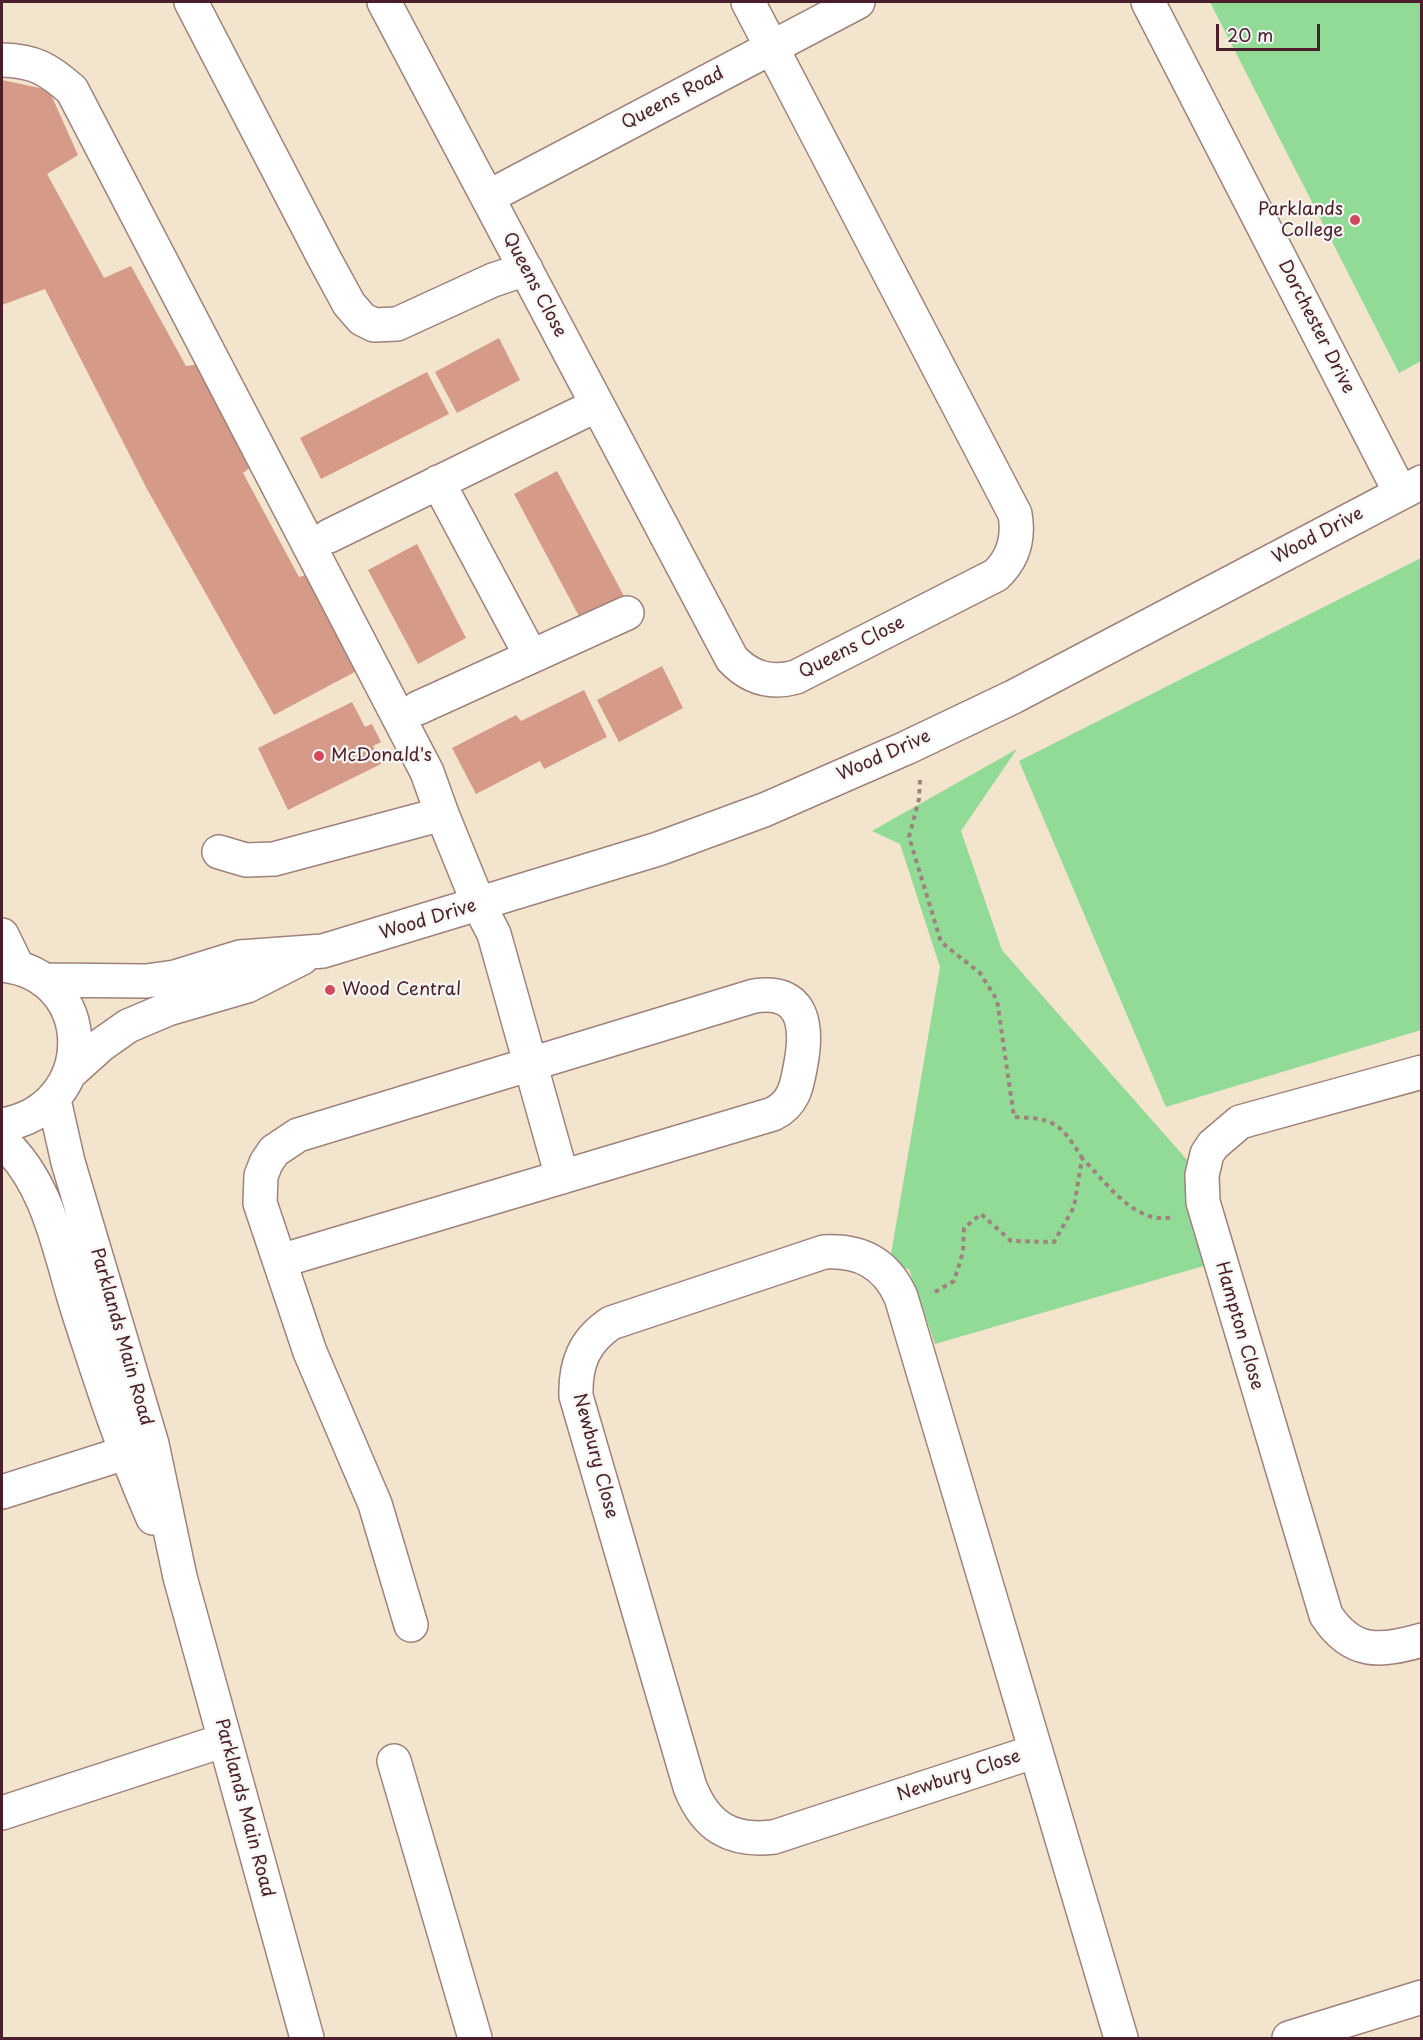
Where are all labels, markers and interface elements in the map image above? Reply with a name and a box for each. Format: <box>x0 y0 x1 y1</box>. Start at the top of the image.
scale bar <box>1219 12 1322 50</box>
text: 20 m <box>1227 21 1273 48</box>
street label: Queens Road <box>618 63 728 135</box>
place label: Parklands College <box>1258 199 1343 242</box>
marker: Parklands College <box>1348 213 1362 227</box>
street label: Queens Close <box>497 229 571 341</box>
street label: Dorchester Drive <box>1273 257 1359 397</box>
street label: Wood Drive <box>1269 503 1367 569</box>
street label: Queens Close <box>796 612 908 684</box>
street label: Wood Drive <box>834 726 934 786</box>
place label: McDonald's <box>331 745 432 767</box>
marker: McDonald's <box>312 749 326 763</box>
street label: Wood Drive <box>377 895 479 945</box>
place label: Wood Central <box>342 979 461 1001</box>
marker: Wood Central <box>323 983 337 997</box>
street label: Parklands Main Road <box>85 1246 157 1428</box>
street label: Hampton Close <box>1210 1260 1268 1392</box>
street label: Newbury Close <box>568 1391 622 1521</box>
street label: Parklands Main Road <box>210 1716 278 1900</box>
street label: Newbury Close <box>894 1746 1024 1806</box>

